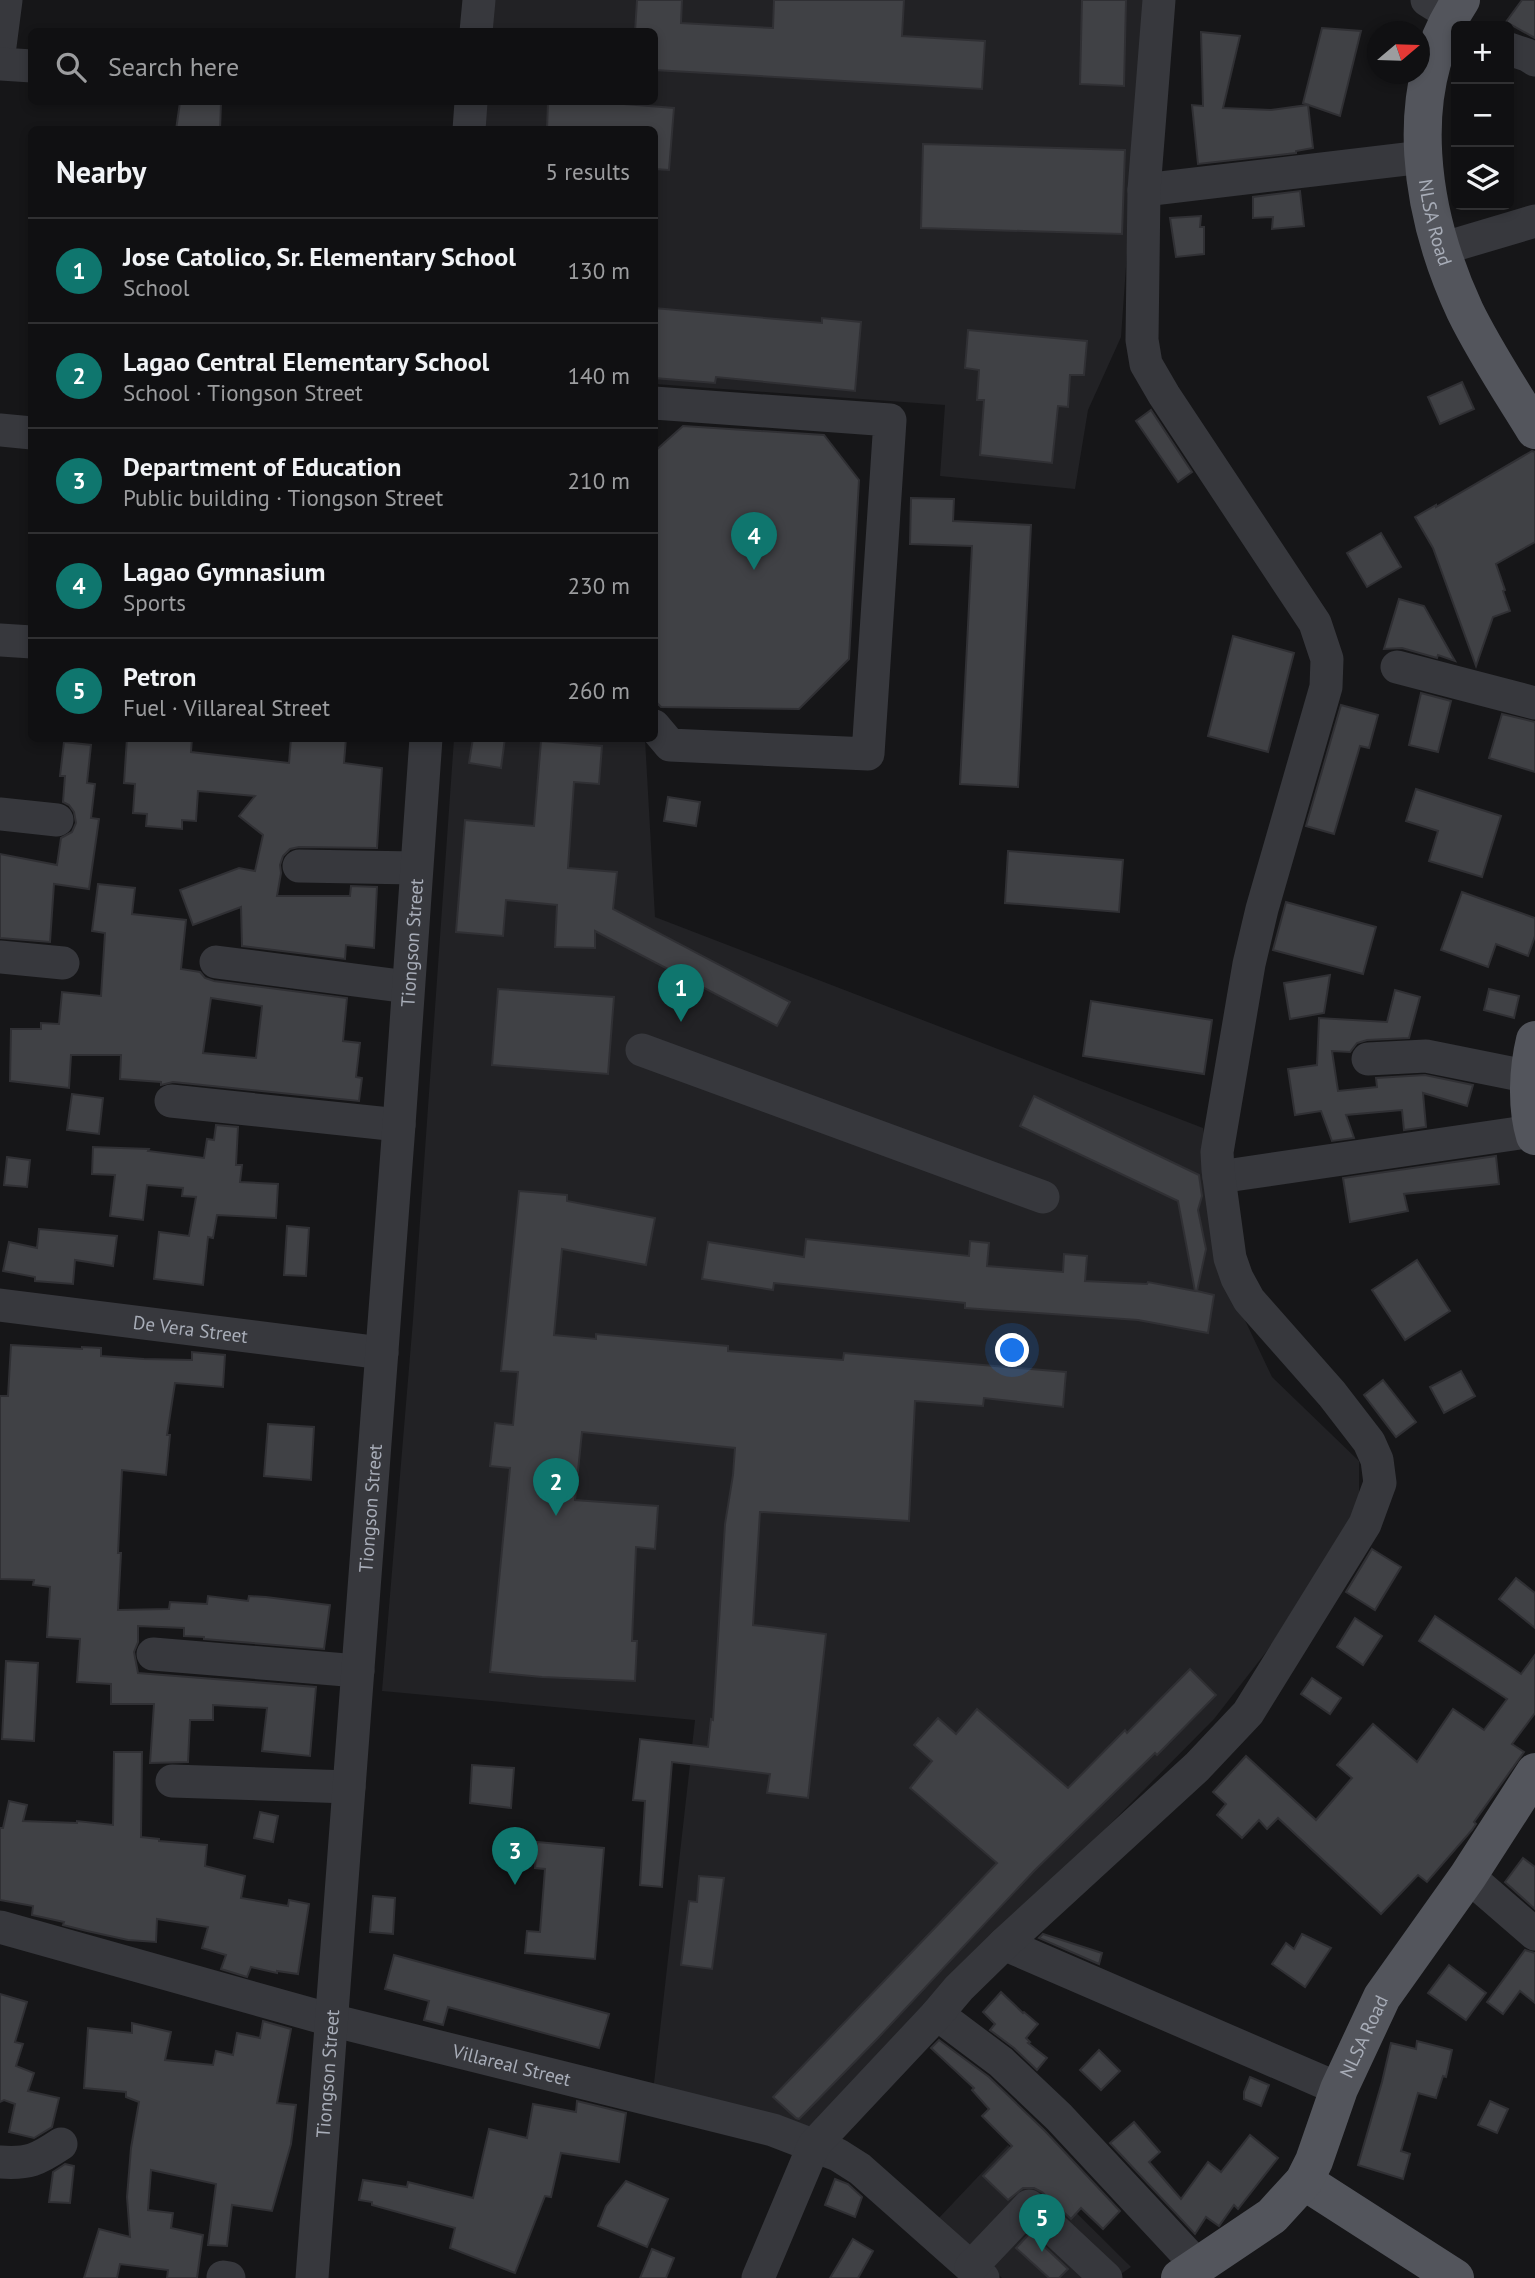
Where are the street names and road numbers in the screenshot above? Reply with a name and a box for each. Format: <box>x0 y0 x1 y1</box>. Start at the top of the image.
street label: NLSA Road <box>1414 178 1458 269</box>
street label: Tiongson Street <box>395 877 428 1008</box>
street label: De Vera Street <box>132 1310 250 1348</box>
street label: Tiongson Street <box>353 1443 387 1573</box>
street label: NLSA Road <box>1334 1991 1393 2082</box>
street label: Tiongson Street <box>311 2008 344 2139</box>
street label: Villareal Street <box>449 2038 574 2091</box>

